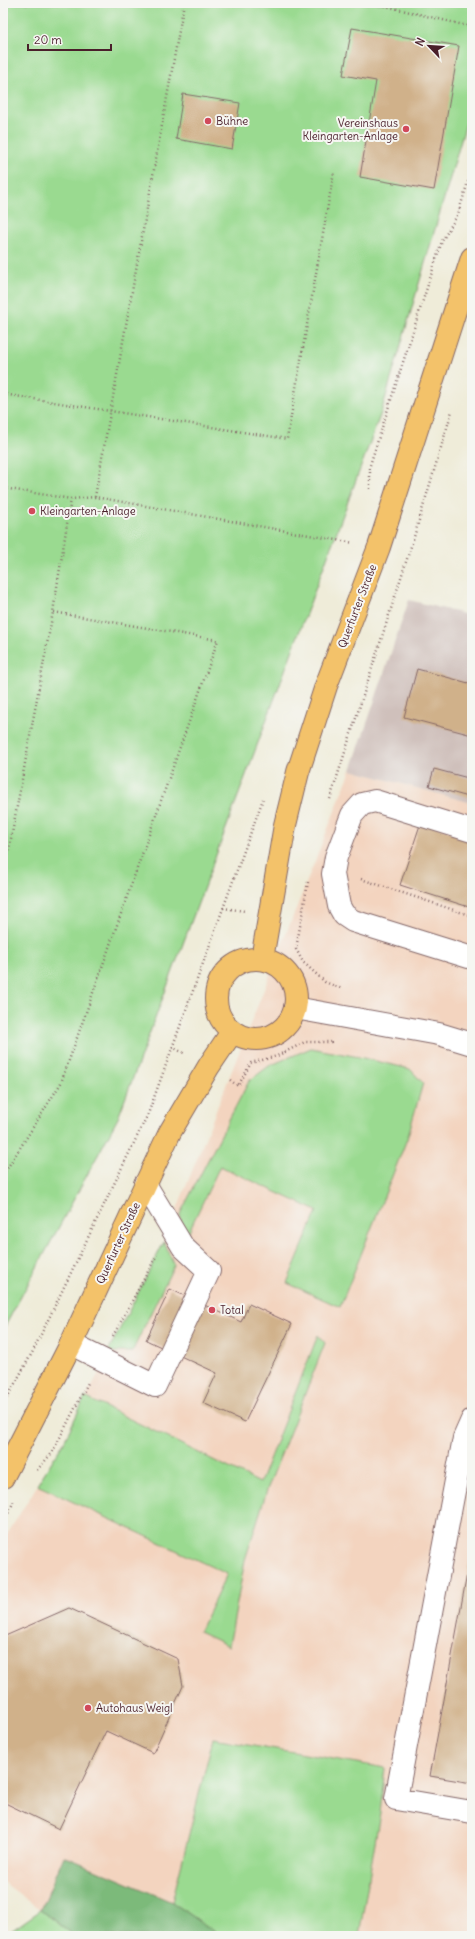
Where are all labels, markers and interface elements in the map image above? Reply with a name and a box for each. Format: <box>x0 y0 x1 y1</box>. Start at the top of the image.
scale bar <box>28 26 111 52</box>
north arrow <box>409 26 449 66</box>
text: 20 m <box>34 32 62 47</box>
text: N <box>412 35 428 48</box>
place label: Bühne <box>216 114 248 128</box>
marker: Bühne <box>203 116 213 126</box>
place label: Vereinshaus Kleingarten-Anlage <box>302 116 398 143</box>
marker: Vereinshaus Kleingarten-Anlage <box>401 124 411 134</box>
place label: Kleingarten-Anlage <box>40 504 136 518</box>
marker: Kleingarten-Anlage <box>27 506 37 516</box>
street label: Querfurter Straße <box>335 562 379 650</box>
street label: Querfurter Straße <box>93 1200 143 1286</box>
place label: Total <box>220 1303 244 1317</box>
marker: Total <box>207 1305 217 1315</box>
place label: Autohaus Weigl <box>96 1701 173 1715</box>
marker: Autohaus Weigl <box>83 1703 93 1713</box>

